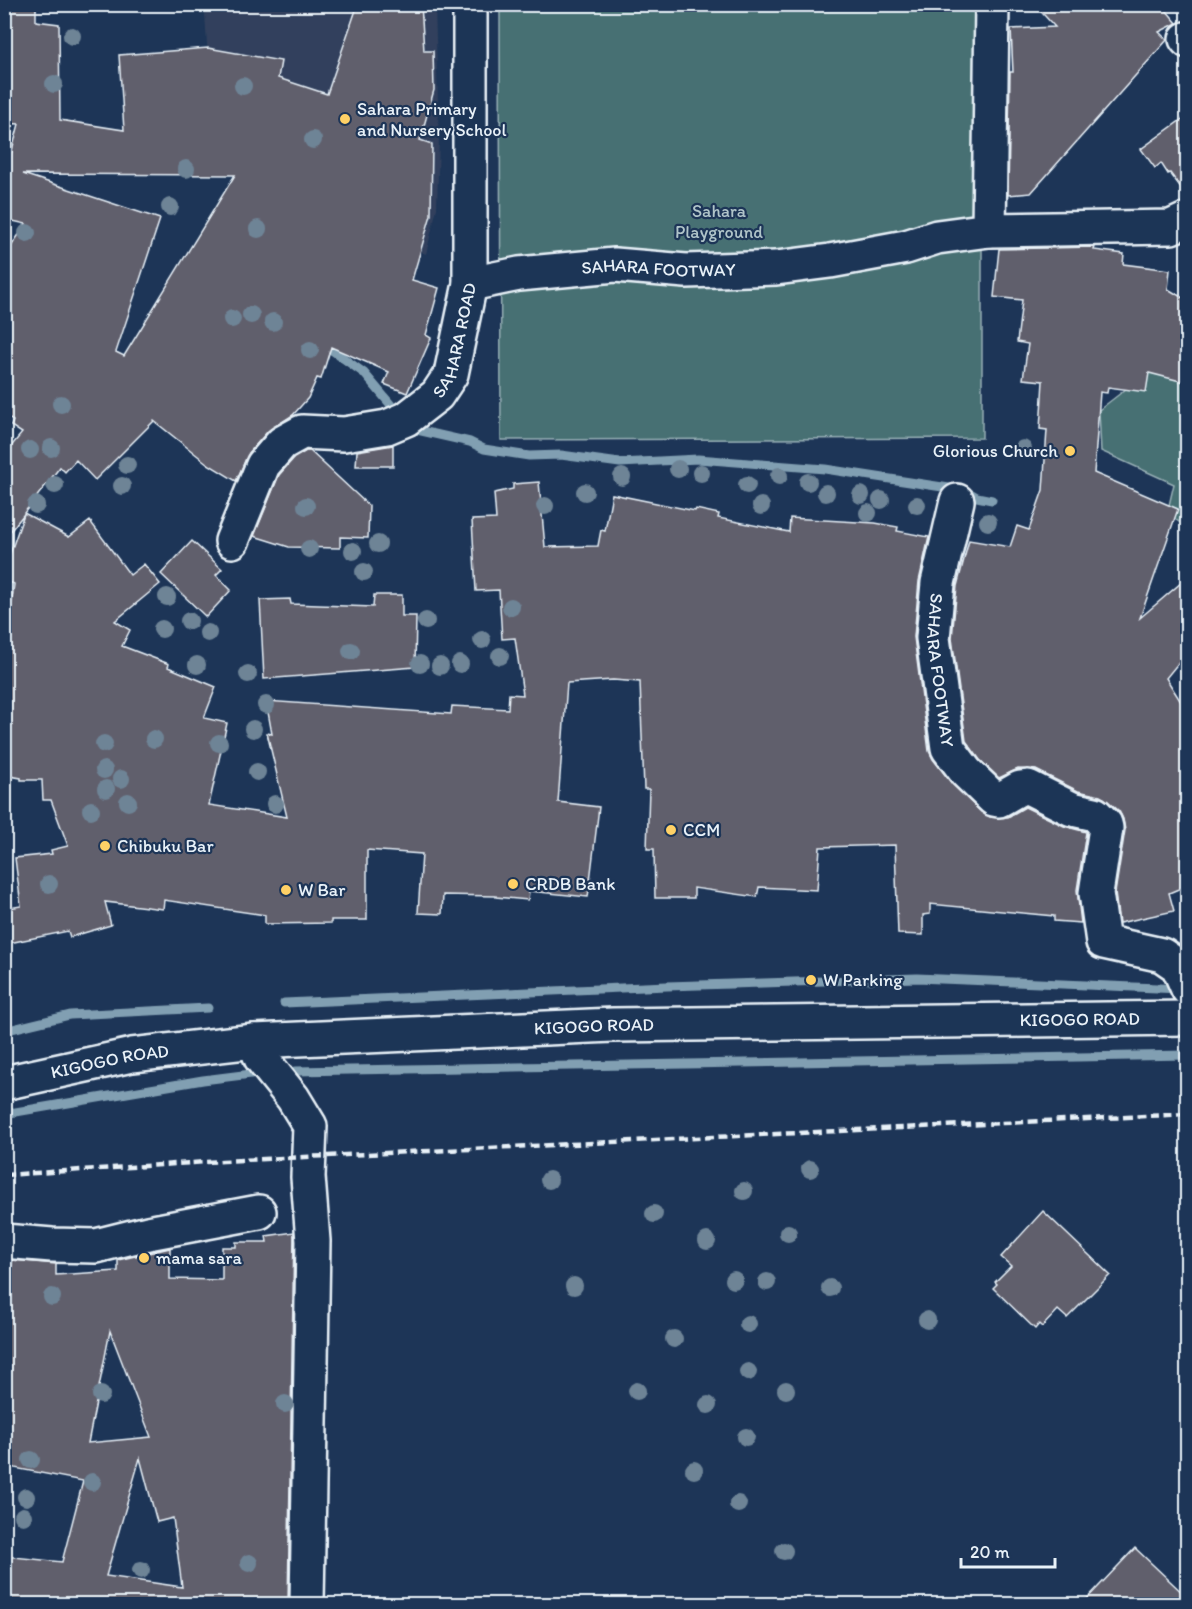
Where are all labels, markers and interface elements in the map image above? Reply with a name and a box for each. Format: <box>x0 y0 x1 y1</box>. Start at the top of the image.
place label: Sahara Primary and Nursery School <box>357 98 507 141</box>
marker: Sahara Primary and Nursery School <box>338 112 352 126</box>
park label: Sahara Playground <box>675 200 763 243</box>
street label: SAHARA FOOTWAY <box>580 254 737 282</box>
street label: SAHARA ROAD <box>427 281 481 402</box>
place label: Glorious Church <box>933 440 1058 462</box>
marker: Glorious Church <box>1063 444 1077 458</box>
street label: SAHARA FOOTWAY <box>922 592 959 749</box>
place label: CCM <box>683 819 720 841</box>
marker: CCM <box>664 823 678 837</box>
place label: Chibuku Bar <box>117 835 214 857</box>
marker: Chibuku Bar <box>98 839 112 853</box>
place label: CRDB Bank <box>525 873 615 895</box>
marker: CRDB Bank <box>506 877 520 891</box>
place label: W Bar <box>298 879 346 901</box>
marker: W Bar <box>279 883 293 897</box>
place label: W Parking <box>823 969 903 991</box>
marker: W Parking <box>804 973 818 987</box>
street label: KIGOGO ROAD <box>1020 1008 1140 1031</box>
street label: KIGOGO ROAD <box>533 1014 654 1040</box>
street label: KIGOGO ROAD <box>49 1040 170 1083</box>
place label: mama sara <box>156 1247 242 1269</box>
marker: mama sara <box>137 1251 151 1265</box>
scale bar <box>961 1531 1056 1569</box>
text: 20 m <box>970 1541 1010 1563</box>

